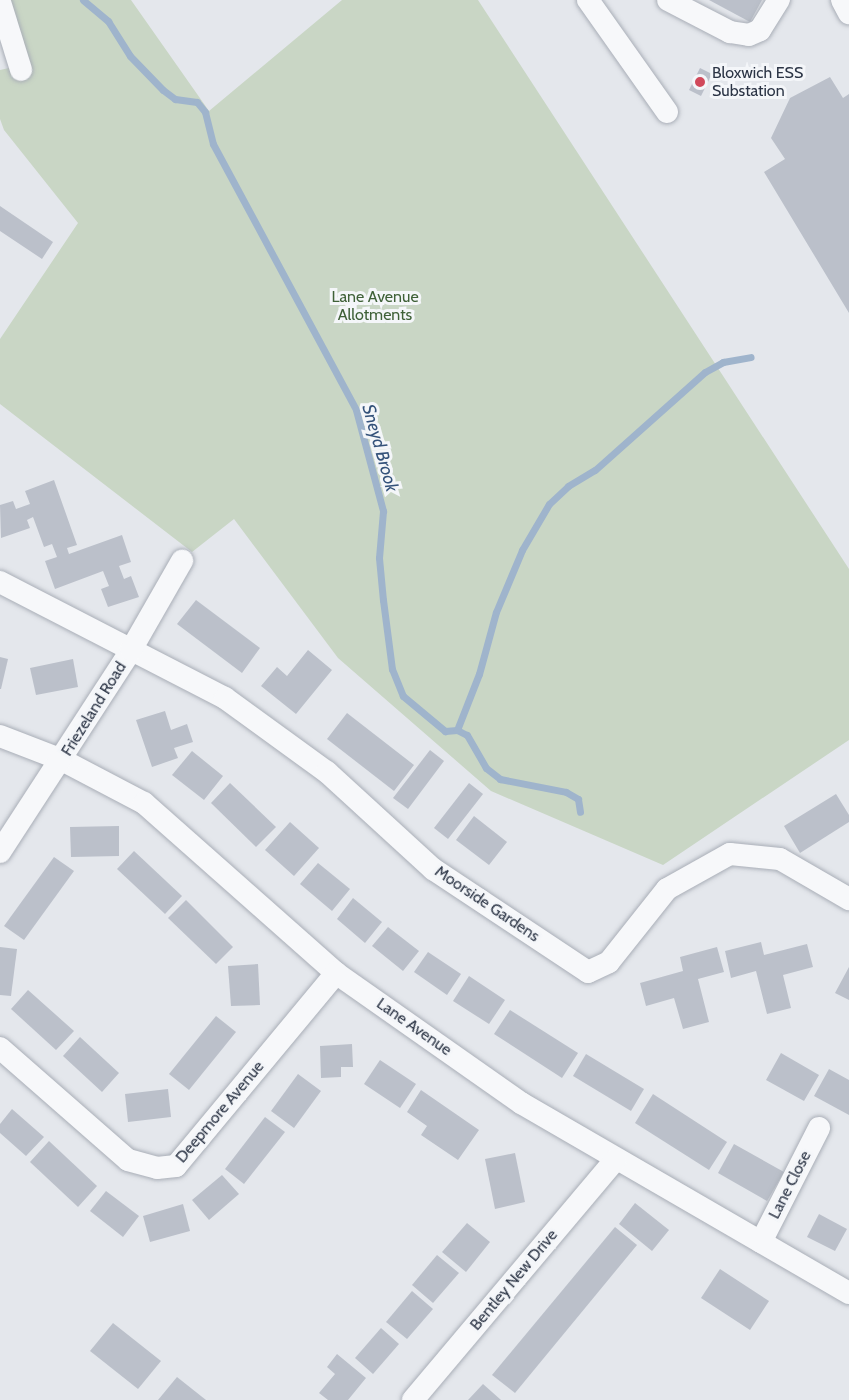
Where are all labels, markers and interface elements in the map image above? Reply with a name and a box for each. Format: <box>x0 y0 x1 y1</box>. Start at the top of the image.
place label: Bloxwich ESS Substation <box>712 63 803 101</box>
marker: Bloxwich ESS Substation <box>693 75 707 89</box>
park label: Lane Avenue Allotments <box>331 287 419 325</box>
water label: Sneyd Brook <box>357 402 403 494</box>
street label: Friezeland Road <box>57 658 131 760</box>
street label: Moorside Gardens <box>431 862 543 946</box>
street label: Lane Avenue <box>373 994 455 1060</box>
street label: Deepmore Avenue <box>172 1057 268 1167</box>
street label: Lane Close <box>765 1148 815 1222</box>
street label: Bentley New Drive <box>466 1226 562 1334</box>

